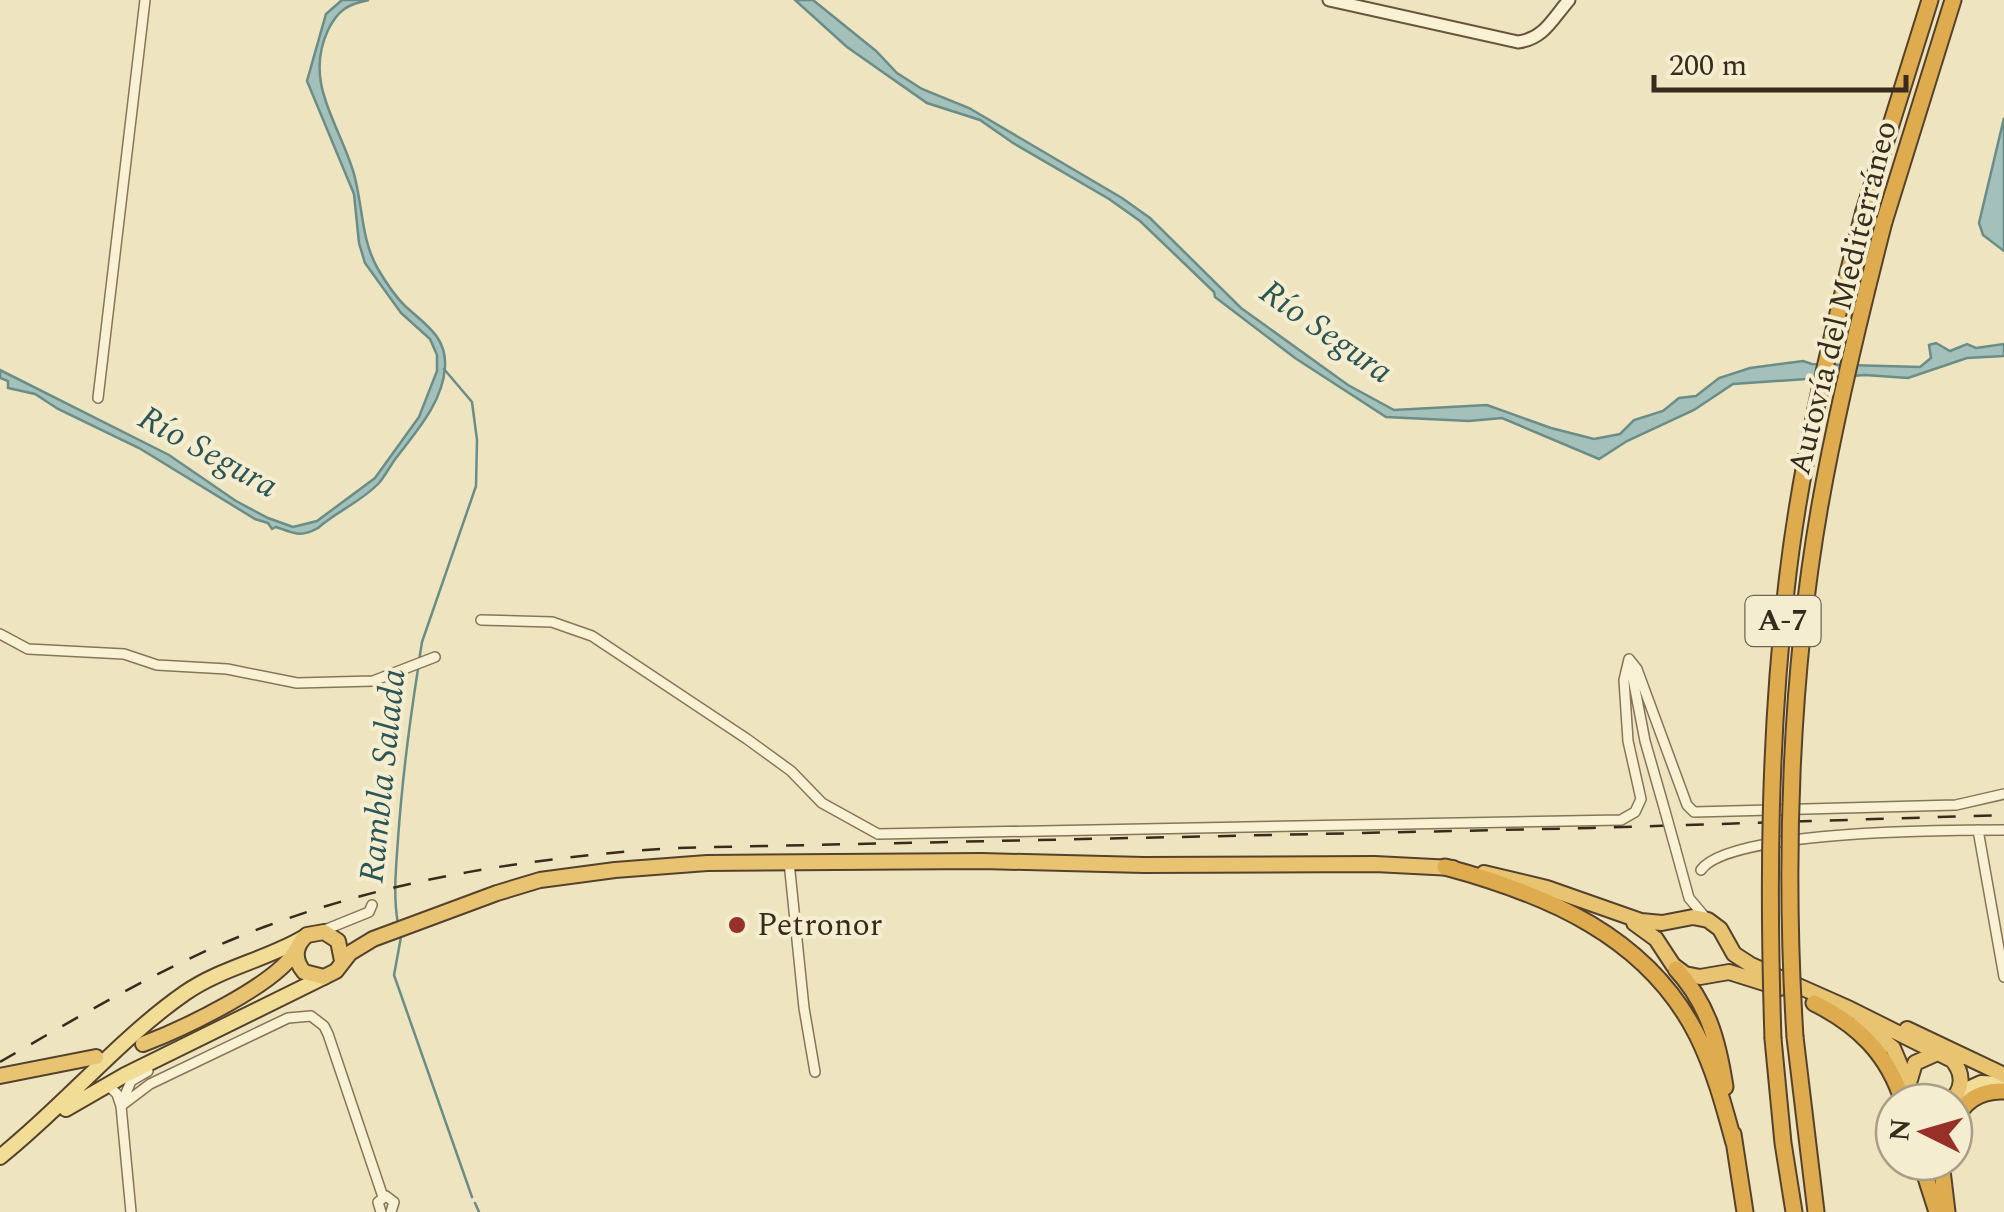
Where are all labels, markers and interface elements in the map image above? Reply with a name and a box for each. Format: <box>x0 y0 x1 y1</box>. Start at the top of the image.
scale bar <box>1654 30 1906 92</box>
text: 200 m <box>1669 43 1747 89</box>
street label: Autovía del Mediterráneo <box>1775 116 1911 480</box>
water label: Río Segura <box>1248 266 1404 398</box>
water label: Río Segura <box>128 392 288 512</box>
road number: A-7 <box>1746 596 1820 646</box>
water label: Rambla Salada <box>345 666 421 886</box>
place label: Petronor <box>757 901 883 950</box>
marker: Petronor <box>726 914 748 936</box>
north arrow <box>1874 1082 1974 1182</box>
text: N <box>1878 1117 1923 1143</box>

